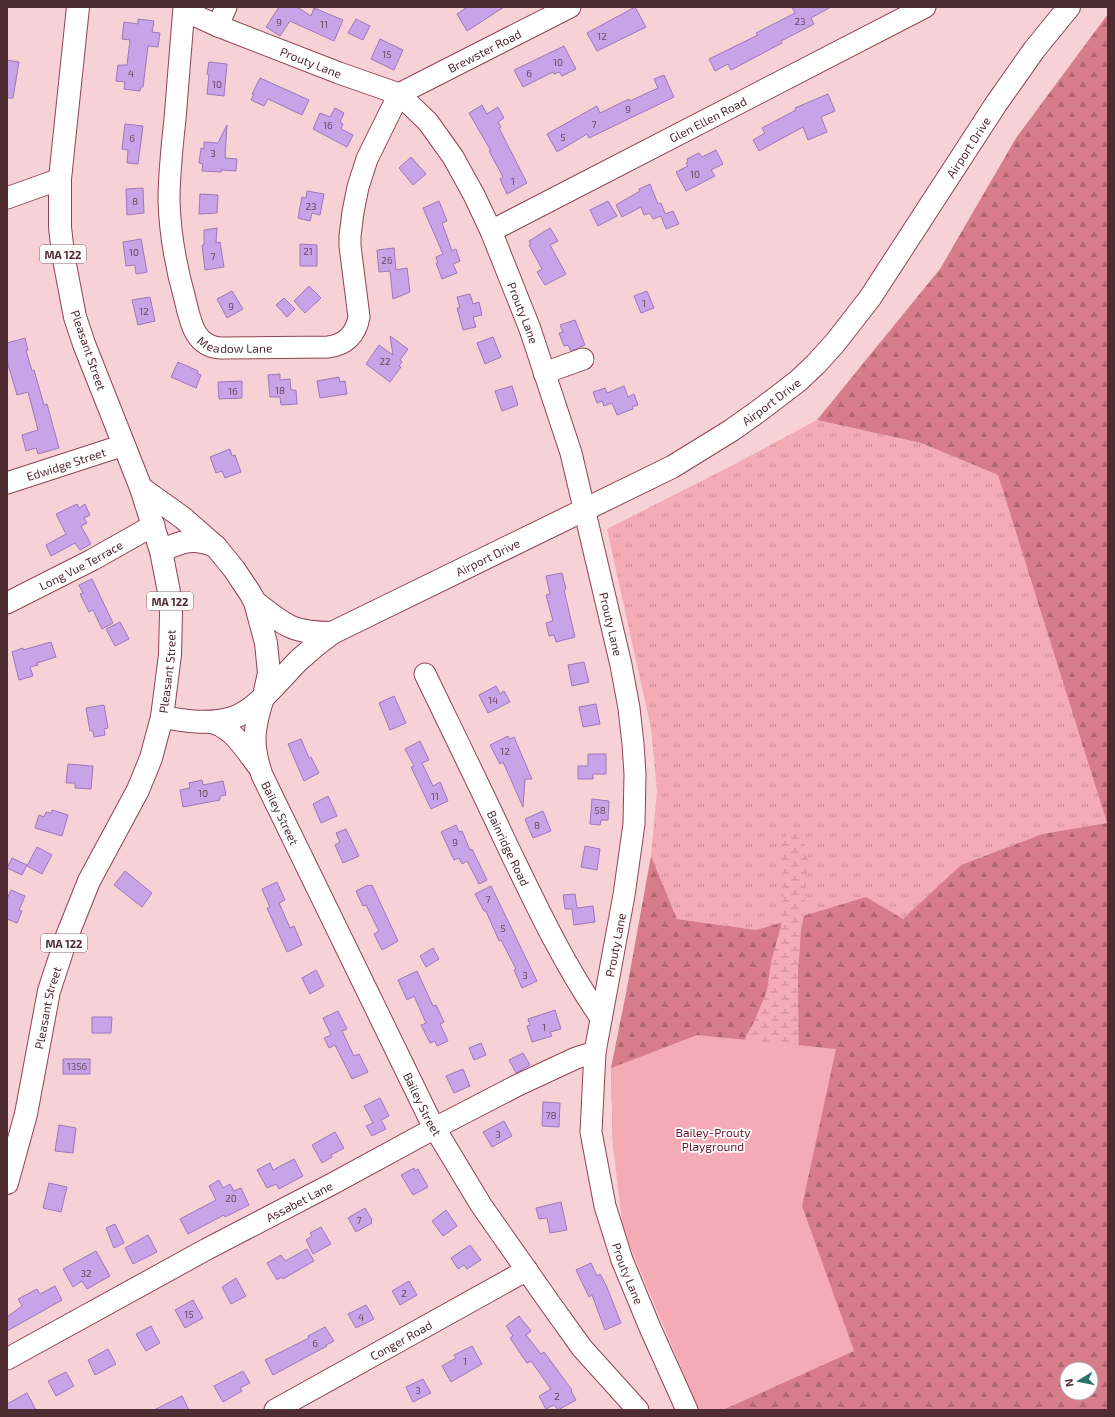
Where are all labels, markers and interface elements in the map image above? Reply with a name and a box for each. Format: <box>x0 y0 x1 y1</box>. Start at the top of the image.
house number: 23 <box>794 15 806 27</box>
house number: 9 <box>276 16 282 28</box>
house number: 11 <box>320 18 328 30</box>
street label: Brewster Road <box>445 26 523 75</box>
house number: 12 <box>597 30 607 42</box>
street label: Prouty Lane <box>278 44 344 80</box>
house number: 15 <box>382 48 392 60</box>
house number: 10 <box>553 56 563 68</box>
house number: 4 <box>128 67 134 79</box>
house number: 6 <box>526 67 532 79</box>
house number: 10 <box>212 78 222 90</box>
street label: Glen Ellen Road <box>667 93 749 145</box>
house number: 9 <box>625 103 631 115</box>
street label: Airport Drive <box>943 114 993 180</box>
house number: 7 <box>591 118 597 130</box>
house number: 16 <box>323 119 333 131</box>
house number: 5 <box>560 131 566 143</box>
house number: 6 <box>129 132 135 144</box>
house number: 3 <box>210 147 216 159</box>
house number: 10 <box>690 168 700 180</box>
house number: 1 <box>511 175 515 187</box>
house number: 8 <box>132 195 138 207</box>
house number: 23 <box>305 200 317 212</box>
road number: MA 122 <box>40 245 86 263</box>
house number: 21 <box>303 245 313 257</box>
house number: 10 <box>129 246 139 258</box>
house number: 7 <box>210 250 216 262</box>
house number: 26 <box>381 254 393 266</box>
street label: Prouty Lane <box>505 280 541 345</box>
house number: 1 <box>642 297 646 309</box>
house number: 9 <box>228 300 234 312</box>
house number: 12 <box>139 305 149 317</box>
street label: Pleasant Street <box>69 308 109 392</box>
street label: Meadow Lane <box>195 333 272 355</box>
house number: 22 <box>379 355 391 367</box>
street label: Airport Drive <box>739 375 803 428</box>
house number: 18 <box>275 384 285 396</box>
house number: 16 <box>228 385 238 397</box>
street label: Edwidge Street <box>25 444 108 483</box>
street label: Airport Drive <box>453 535 522 579</box>
street label: Long Vue Terrace <box>37 537 125 593</box>
street label: Prouty Lane <box>597 591 626 657</box>
road number: MA 122 <box>147 592 193 610</box>
street label: Pleasant Street <box>156 629 178 714</box>
house number: 14 <box>488 694 498 706</box>
house number: 12 <box>500 745 510 757</box>
street label: Bailey Street <box>259 779 302 847</box>
house number: 10 <box>198 787 208 799</box>
house number: 11 <box>431 790 439 802</box>
house number: 58 <box>594 804 606 816</box>
street label: Bainridge Road <box>485 808 533 888</box>
house number: 8 <box>534 819 540 831</box>
house number: 9 <box>452 836 458 848</box>
house number: 7 <box>485 893 491 905</box>
street label: Prouty Lane <box>602 912 628 978</box>
house number: 5 <box>500 922 506 934</box>
road number: MA 122 <box>41 934 87 952</box>
street label: Pleasant Street <box>31 964 64 1050</box>
house number: 3 <box>522 969 528 981</box>
house number: 1 <box>542 1021 546 1033</box>
house number: 1356 <box>67 1060 88 1072</box>
street label: Bailey Street <box>401 1070 445 1139</box>
house number: 78 <box>545 1109 557 1121</box>
park label: Bailey-Prouty Playground <box>675 1125 751 1153</box>
house number: 3 <box>495 1128 501 1140</box>
street label: Assabet Lane <box>263 1178 335 1224</box>
house number: 20 <box>225 1192 237 1204</box>
house number: 7 <box>356 1214 362 1226</box>
street label: Prouty Lane <box>610 1241 646 1306</box>
house number: 32 <box>80 1267 92 1279</box>
house number: 2 <box>401 1287 407 1299</box>
house number: 15 <box>184 1308 194 1320</box>
house number: 4 <box>358 1311 364 1323</box>
street label: Conger Road <box>367 1317 434 1363</box>
house number: 6 <box>312 1337 318 1349</box>
house number: 1 <box>463 1355 467 1367</box>
north arrow <box>1059 1361 1099 1401</box>
text: N <box>1062 1378 1076 1388</box>
house number: 3 <box>415 1384 421 1396</box>
house number: 2 <box>554 1390 560 1402</box>

